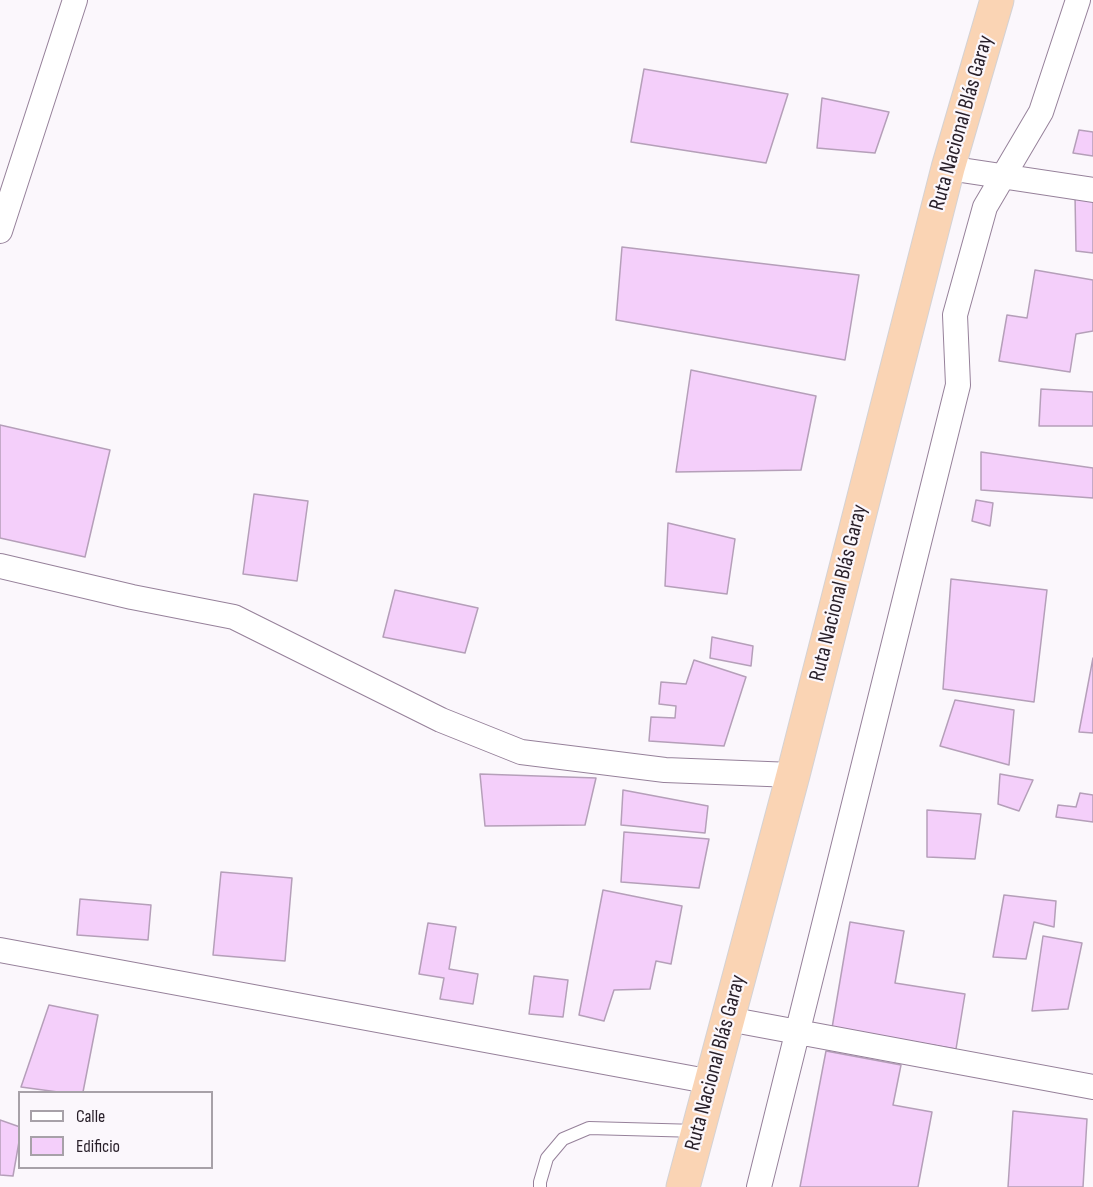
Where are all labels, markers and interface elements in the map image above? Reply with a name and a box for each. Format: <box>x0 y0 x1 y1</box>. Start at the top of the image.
street label: Ruta Nacional Blás Garay <box>924 32 1000 214</box>
street label: Ruta Nacional Blás Garay <box>804 502 874 684</box>
street label: Ruta Nacional Blás Garay <box>680 972 752 1154</box>
legend <box>18 1091 213 1169</box>
text: Calle <box>76 1106 105 1127</box>
text: Edificio <box>76 1136 120 1157</box>

